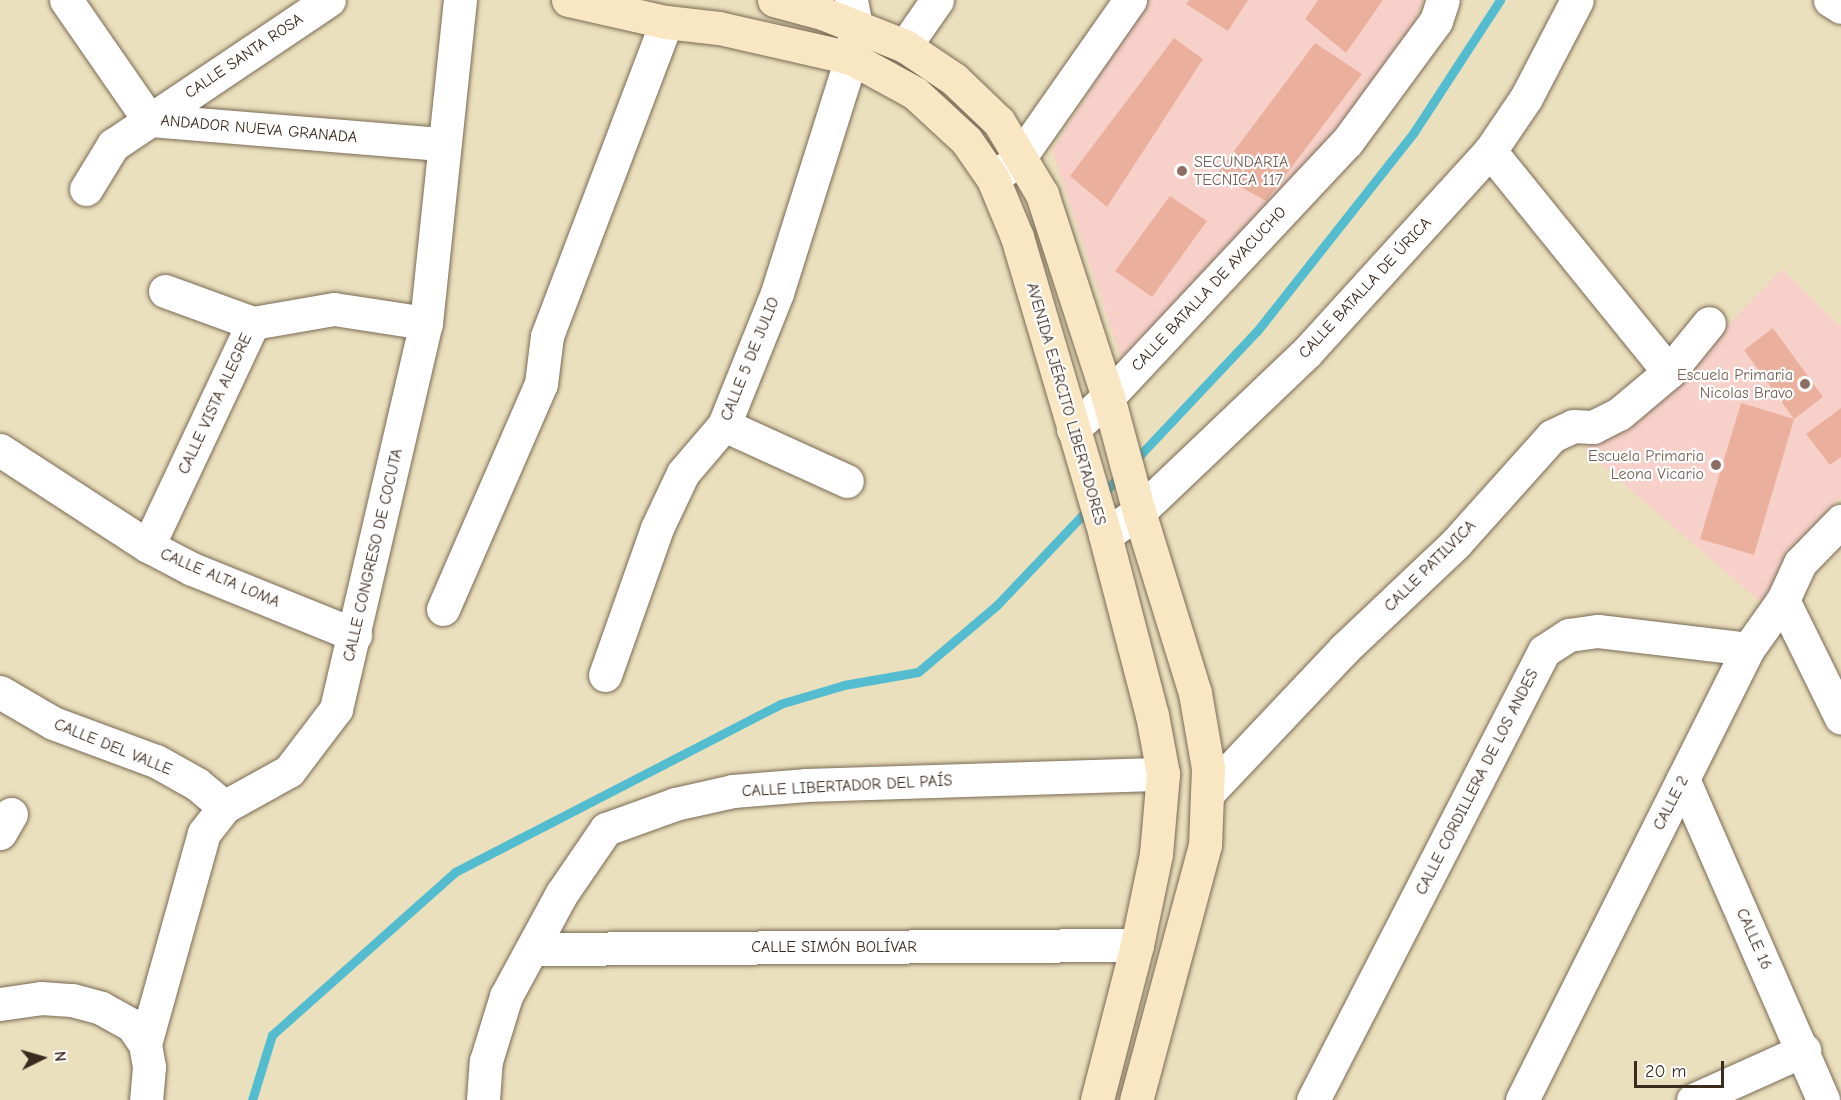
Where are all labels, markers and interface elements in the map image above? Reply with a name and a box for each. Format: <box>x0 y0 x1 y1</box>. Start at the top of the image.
street label: CALLE SANTA ROSA <box>181 9 307 103</box>
street label: ANDADOR NUEVA GRANADA <box>160 111 358 147</box>
place label: SECUNDARIA TECNICA 117 <box>1194 152 1288 190</box>
marker: SECUNDARIA TECNICA 117 <box>1175 164 1189 178</box>
street label: CALLE BATALLA DE AYACUCHO <box>1128 203 1290 375</box>
street label: CALLE BATALLA DE ÚRICA <box>1295 214 1435 362</box>
street label: AVENIDA EJÉRCITO LIBERTADORES <box>1022 280 1110 528</box>
street label: CALLE 5 DE JULIO <box>716 294 784 424</box>
street label: CALLE VISTA ALEGRE <box>174 331 256 477</box>
place label: Escuela Primaria Nicolas Bravo <box>1677 365 1793 403</box>
marker: Escuela Primaria Nicolas Bravo <box>1798 377 1812 391</box>
place label: Escuela Primaria Leona Vicario <box>1588 446 1704 484</box>
street label: CALLE CONGRESO DE COCUTA <box>339 447 407 663</box>
marker: Escuela Primaria Leona Vicario <box>1709 458 1723 472</box>
street label: CALLE PATILVICA <box>1380 516 1480 616</box>
street label: CALLE ALTA LOMA <box>157 544 283 612</box>
street label: CALLE CORDILLERA DE LOS ANDES <box>1412 666 1542 898</box>
street label: CALLE DEL VALLE <box>51 715 175 779</box>
street label: CALLE LIBERTADOR DEL PAÍS <box>741 771 953 801</box>
street label: CALLE 2 <box>1649 773 1693 833</box>
street label: CALLE 16 <box>1732 905 1776 973</box>
street label: CALLE SIMÓN BOLÍVAR <box>751 937 917 957</box>
north arrow <box>12 1028 72 1088</box>
scale bar <box>1637 1049 1727 1087</box>
text: N <box>51 1050 69 1062</box>
text: 20 m <box>1645 1061 1686 1082</box>

